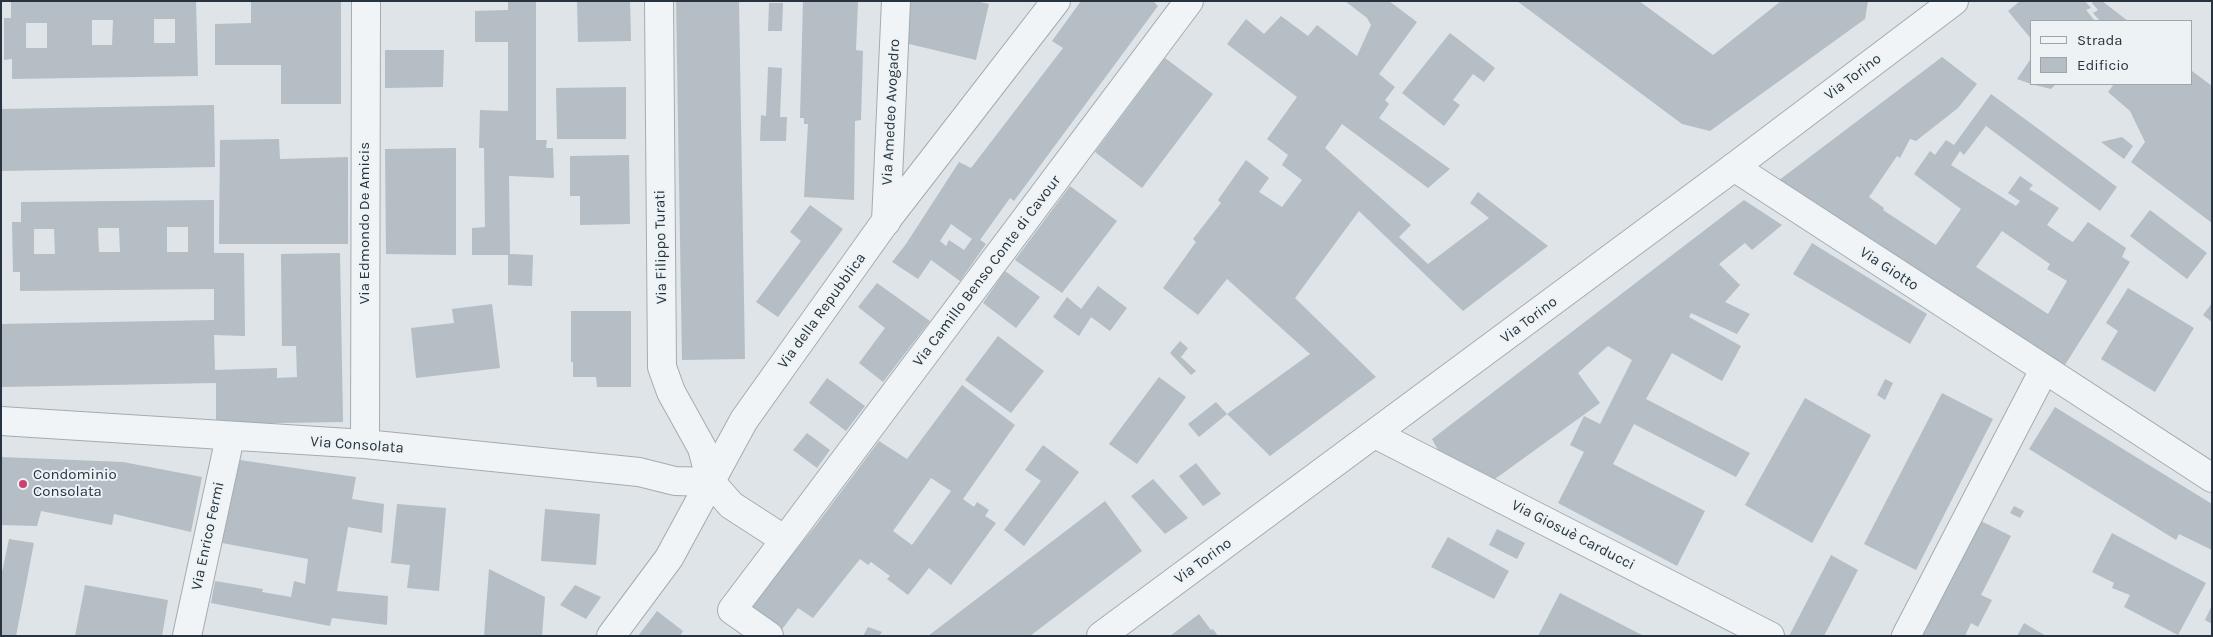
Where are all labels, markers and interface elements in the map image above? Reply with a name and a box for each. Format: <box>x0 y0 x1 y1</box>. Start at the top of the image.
legend <box>2030 20 2193 85</box>
text: Strada <box>2077 31 2123 49</box>
street label: Via Amedeo Avogadro <box>878 38 904 186</box>
street label: Via Torino <box>1821 50 1885 104</box>
text: Edificio <box>2077 56 2129 74</box>
street label: Via Edmondo De Amicis <box>356 142 374 304</box>
street label: Via Camillo Benso Conte di Cavour <box>909 172 1065 370</box>
street label: Via Filippo Turati <box>651 190 671 304</box>
street label: Via Giotto <box>1856 243 1922 295</box>
street label: Via della Repubblica <box>774 250 870 372</box>
street label: Via Torino <box>1497 293 1561 347</box>
street label: Via Consolata <box>310 433 404 457</box>
place label: Condominio Consolata <box>33 466 117 501</box>
marker: Condominio Consolata <box>17 478 29 490</box>
street label: Via Enrico Fermi <box>188 480 228 592</box>
street label: Via Giosuè Carducci <box>1508 496 1638 574</box>
street label: Via Torino <box>1171 534 1235 588</box>

